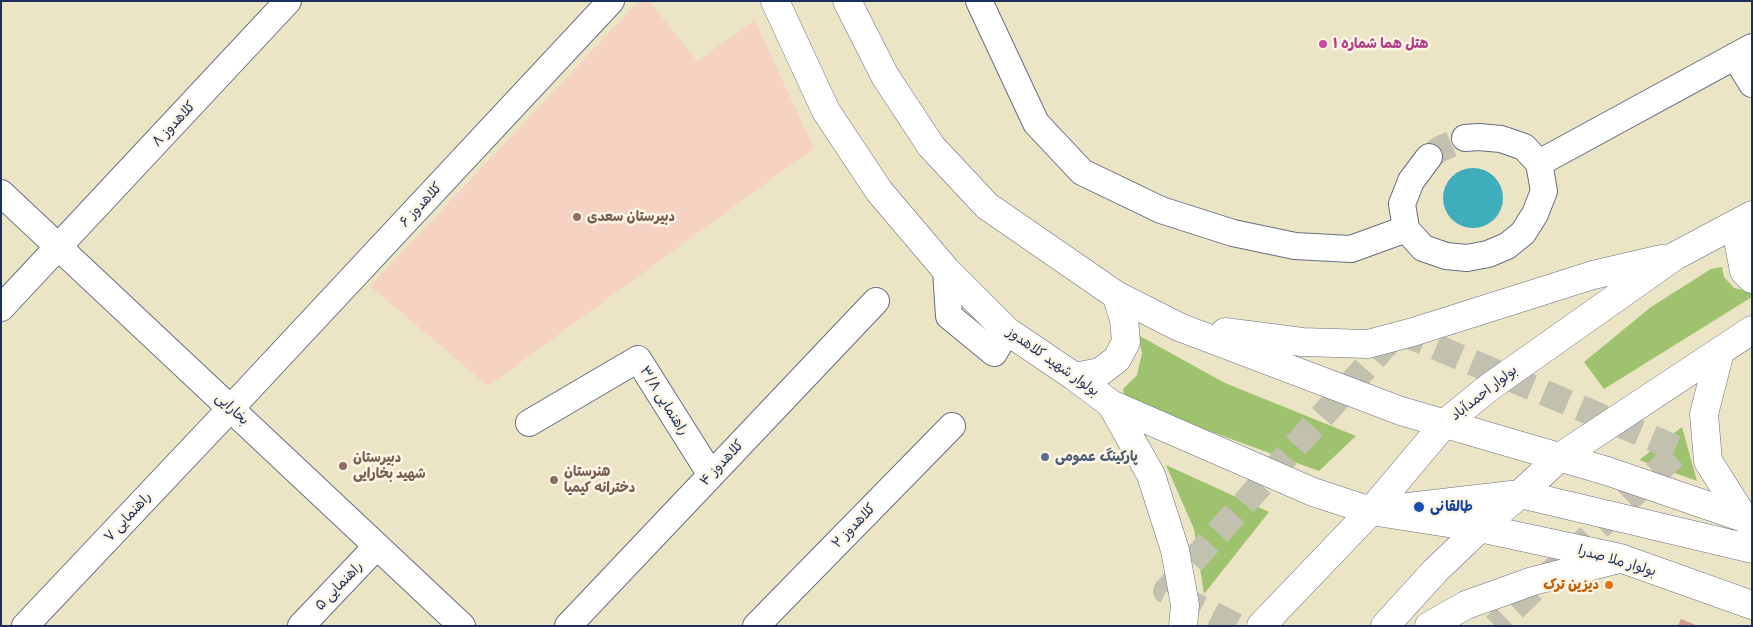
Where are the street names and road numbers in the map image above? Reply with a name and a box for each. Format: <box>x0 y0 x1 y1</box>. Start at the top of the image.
street label: کلاهدوز ۸ <box>149 98 199 150</box>
street label: کلاهدوز ۶ <box>396 179 446 231</box>
street label: بولوار شهید کلاهدوز <box>1004 324 1102 400</box>
street label: بولوار احمدآباد <box>1447 362 1521 424</box>
street label: راهنمایی ۳/۸ <box>636 363 692 439</box>
street label: بخارایی <box>212 389 252 429</box>
street label: کلاهدوز ۴ <box>697 437 747 489</box>
street label: راهنمایی ۷ <box>101 489 155 545</box>
street label: کلاهدوز ۲ <box>829 500 879 552</box>
street label: بولوار ملا صدرا <box>1576 542 1658 580</box>
street label: راهنمایی ۵ <box>311 558 367 614</box>

